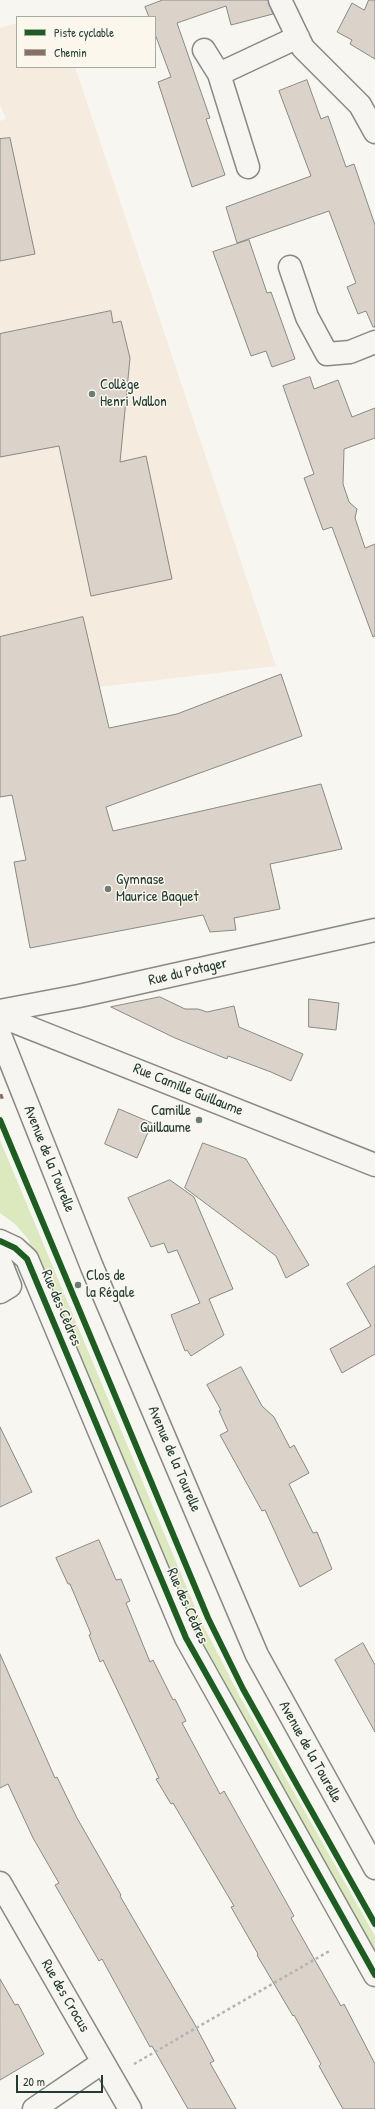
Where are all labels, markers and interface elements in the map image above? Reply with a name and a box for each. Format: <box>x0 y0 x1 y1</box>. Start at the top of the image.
legend <box>16 16 156 68</box>
text: Piste cyclable <box>54 24 114 41</box>
text: Chemin <box>54 44 87 61</box>
place label: Collège Henri Wallon <box>100 376 167 411</box>
marker: Collège Henri Wallon <box>87 389 97 399</box>
place label: Gymnase Maurice Baquet <box>116 871 199 906</box>
marker: Gymnase Maurice Baquet <box>103 884 113 894</box>
street label: Rue du Potager <box>147 954 229 990</box>
street label: Rue Camille Guillaume <box>130 1060 246 1120</box>
place label: Camille Guillaume <box>140 1102 191 1137</box>
street label: Avenue de la Tourelle <box>19 1103 79 1215</box>
marker: Camille Guillaume <box>194 1115 204 1125</box>
street label: Rue des Cèdres <box>37 1267 85 1349</box>
place label: Clos de la Régale <box>86 1267 135 1302</box>
marker: Clos de la Régale <box>73 1280 83 1290</box>
street label: Avenue de la Tourelle <box>144 1403 204 1515</box>
street label: Rue des Cèdres <box>162 1565 212 1647</box>
street label: Avenue de la Tourelle <box>275 1698 345 1806</box>
street label: Rue des Crocus <box>37 1956 93 2036</box>
scale bar <box>18 2067 105 2093</box>
text: 20 m <box>23 2073 45 2090</box>

